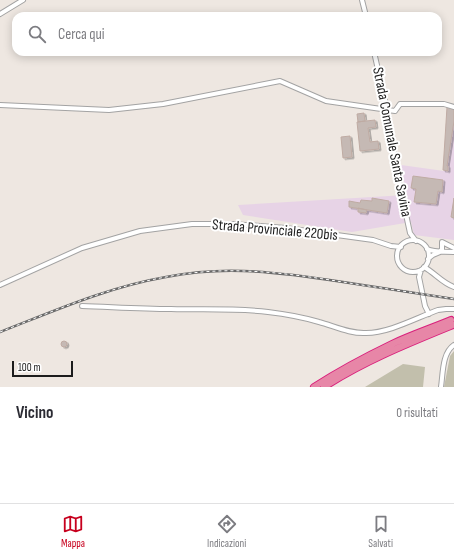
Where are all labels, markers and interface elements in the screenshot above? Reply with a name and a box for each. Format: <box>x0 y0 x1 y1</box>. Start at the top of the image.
search box <box>12 12 442 56</box>
icon: search <box>26 23 48 45</box>
text: Cerca qui <box>58 25 105 44</box>
street label: Strada Comunale Santa Savina <box>368 65 416 219</box>
street label: Strada Provinciale 220bis <box>211 215 339 245</box>
scale bar <box>12 359 73 378</box>
text: 100 m <box>18 361 40 374</box>
text: Vicino <box>16 403 53 423</box>
text: 0 risultati <box>396 405 438 421</box>
tab: Mappa <box>61 513 85 550</box>
tab: Indicazioni <box>207 513 246 550</box>
tab: Salvati <box>368 513 393 550</box>

